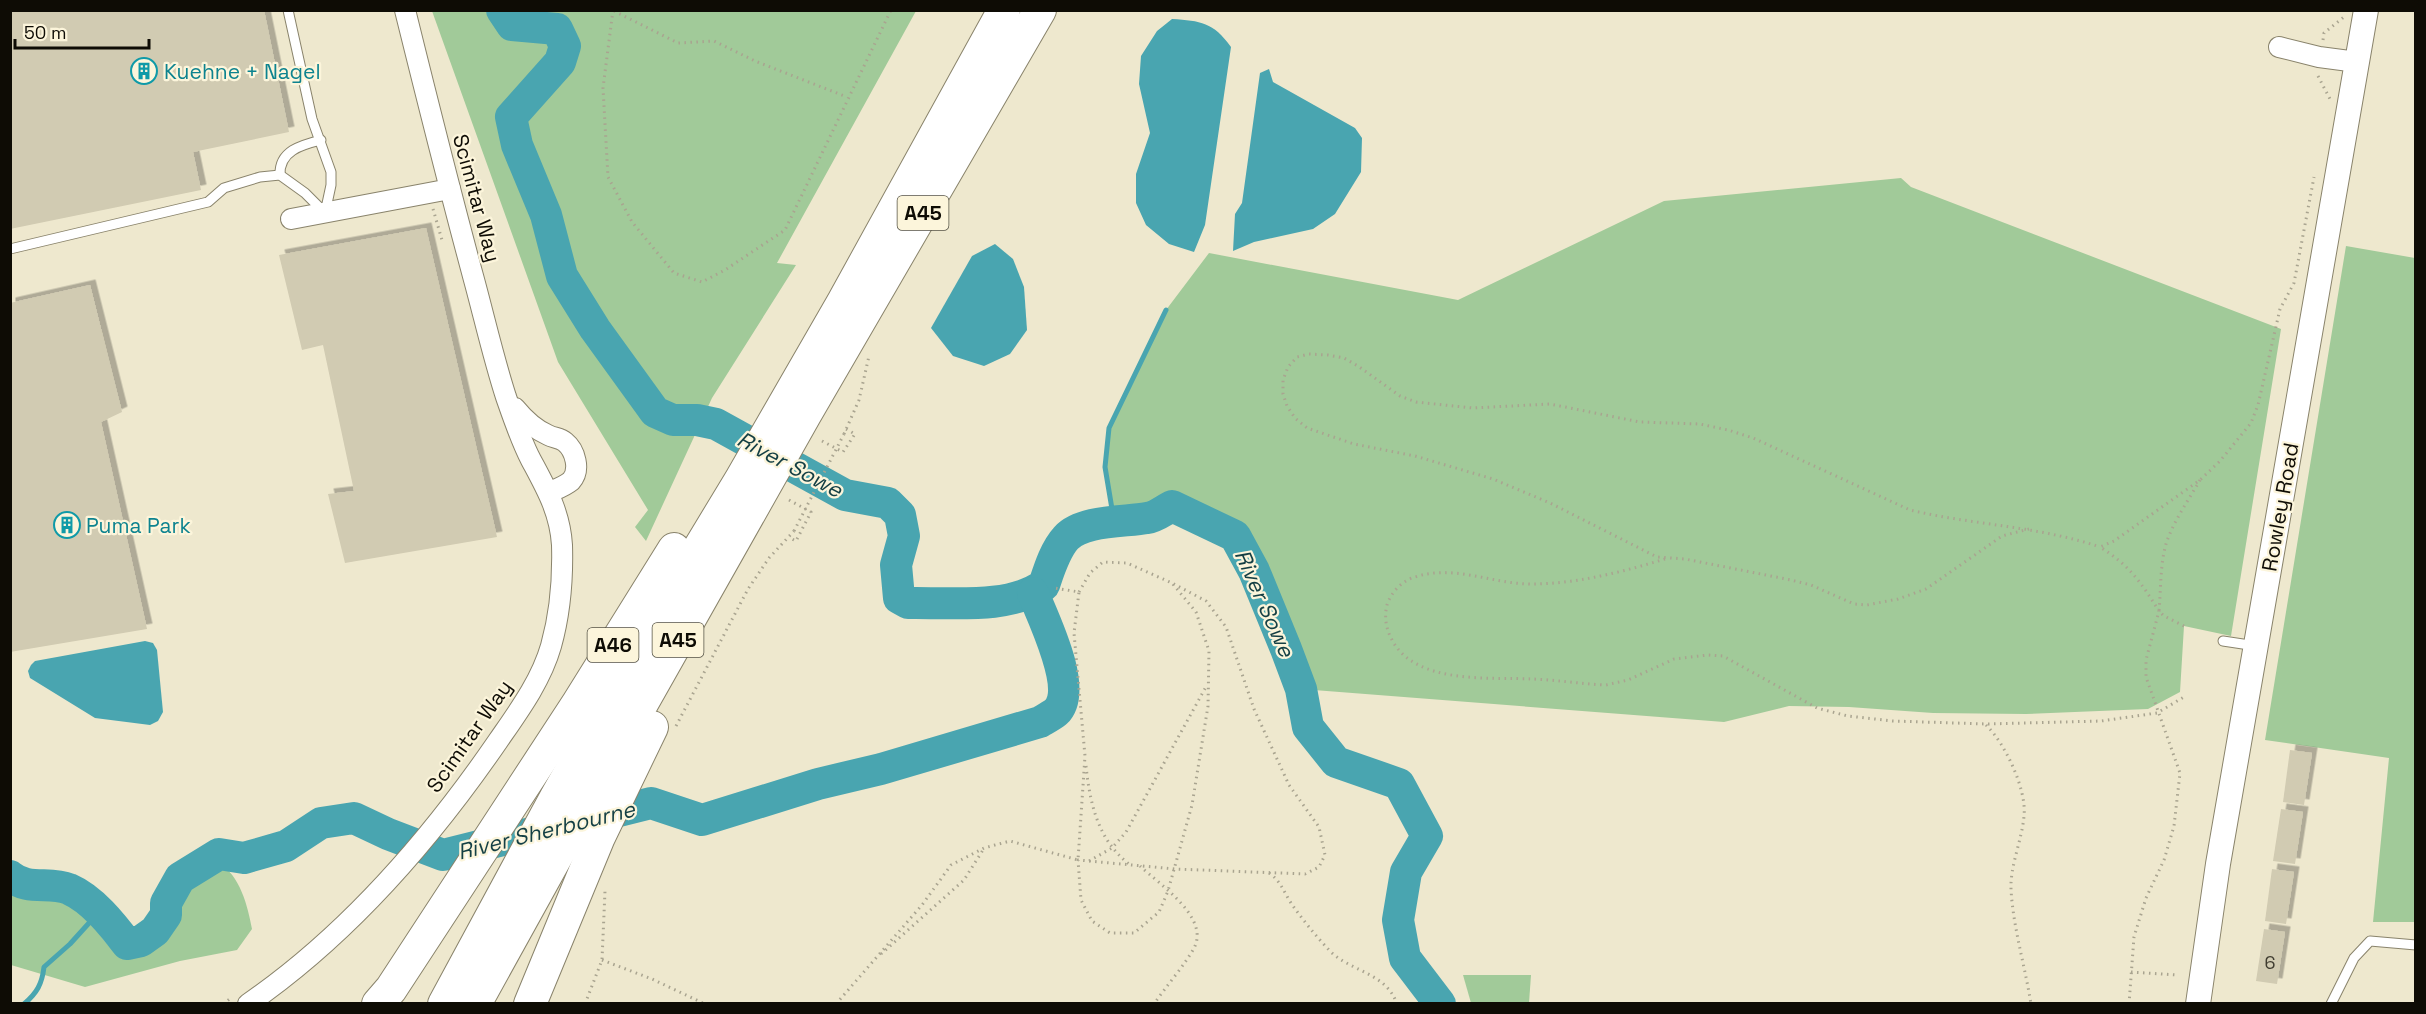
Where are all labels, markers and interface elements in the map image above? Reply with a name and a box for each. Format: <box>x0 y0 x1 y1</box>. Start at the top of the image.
scale bar <box>15 12 148 50</box>
text: 50 m <box>24 21 66 44</box>
building icon: Kuehne + Nagel <box>129 56 159 86</box>
place label: Kuehne + Nagel <box>164 58 321 85</box>
street label: Scimitar Way <box>447 131 507 265</box>
road number: A45 <box>898 196 948 230</box>
water label: River Sowe <box>733 425 848 504</box>
street label: Rowley Road <box>2255 441 2305 573</box>
building icon: Puma Park <box>52 510 82 540</box>
place label: Puma Park <box>86 512 191 539</box>
water label: River Sowe <box>1229 545 1302 662</box>
road number: A45 <box>652 623 704 657</box>
road number: A46 <box>588 628 638 662</box>
street label: Scimitar Way <box>420 674 518 798</box>
water label: River Sherbourne <box>454 794 639 866</box>
house number: 6 <box>2264 951 2276 974</box>

